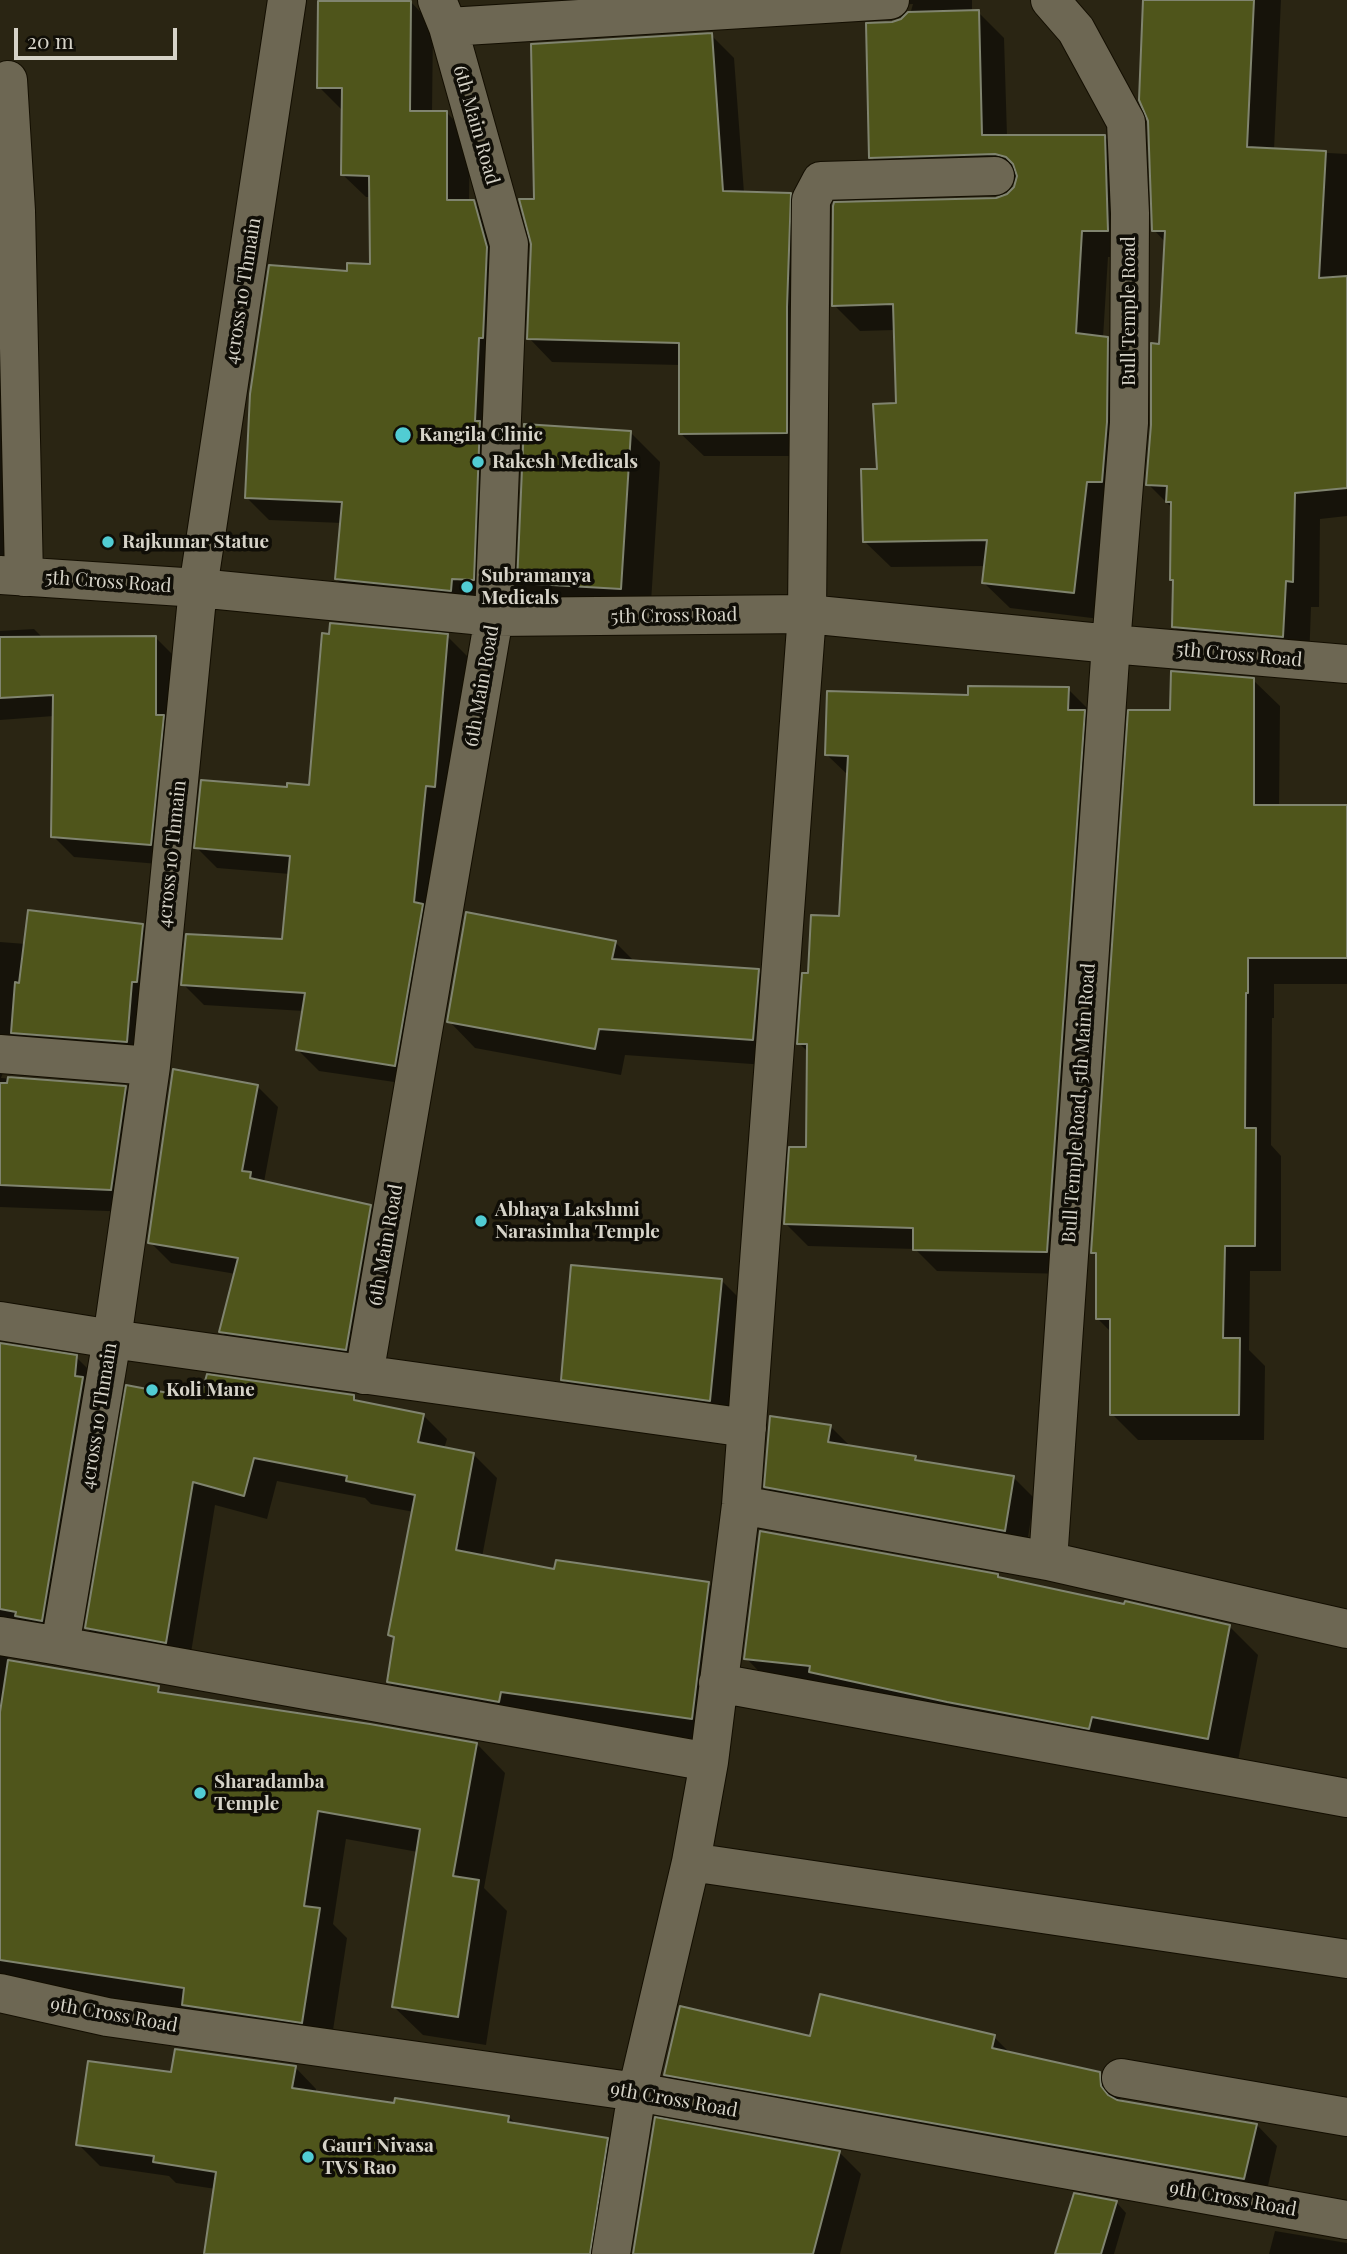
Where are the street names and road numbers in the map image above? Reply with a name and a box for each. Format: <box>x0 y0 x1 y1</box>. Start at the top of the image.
street label: 6th Main Road <box>448 63 504 187</box>
street label: 4cross 10 Thmain <box>220 216 266 366</box>
street label: Bull Temple Road <box>1118 236 1140 386</box>
street label: 5th Cross Road <box>44 566 172 598</box>
street label: 5th Cross Road <box>610 603 738 629</box>
street label: 6th Main Road <box>460 623 504 749</box>
street label: 5th Cross Road <box>1175 638 1303 672</box>
street label: 4cross 10 Thmain <box>153 779 191 929</box>
street label: Bull Temple Road, 5th Main Road <box>1058 962 1100 1244</box>
street label: 6th Main Road <box>364 1182 408 1308</box>
street label: 4cross 10 Thmain <box>76 1341 122 1491</box>
street label: 9th Cross Road <box>49 1993 179 2037</box>
street label: 9th Cross Road <box>609 2078 739 2122</box>
street label: 9th Cross Road <box>1168 2177 1298 2221</box>

